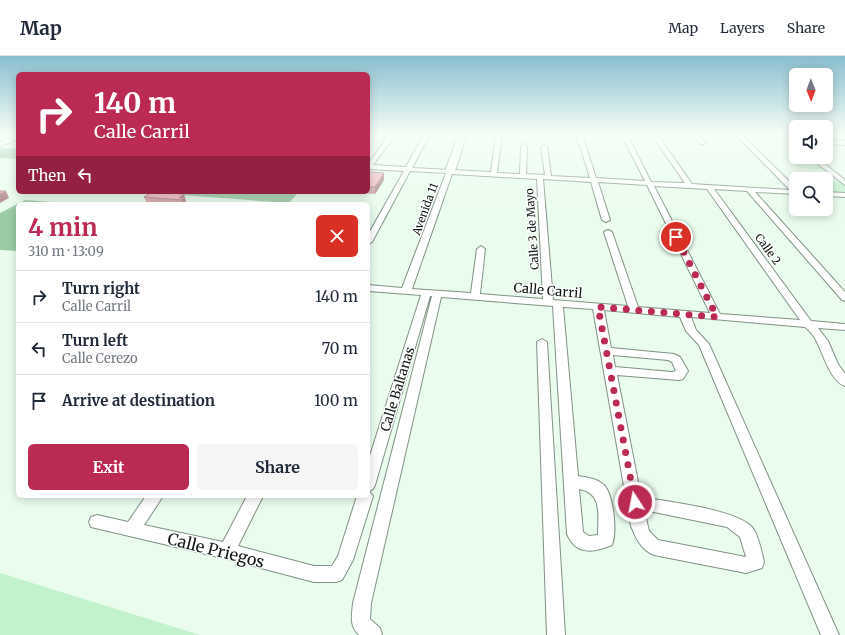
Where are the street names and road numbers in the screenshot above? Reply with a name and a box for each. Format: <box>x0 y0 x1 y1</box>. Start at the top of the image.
street label: Avenida 11 <box>409 181 441 238</box>
street label: Calle 3 de Mayo <box>522 187 542 270</box>
street label: Calle 2 <box>752 231 784 267</box>
street label: Calle Carril <box>513 279 583 302</box>
street label: Calle Baltanas <box>377 345 418 434</box>
street label: Calle Priegos <box>166 528 267 572</box>

